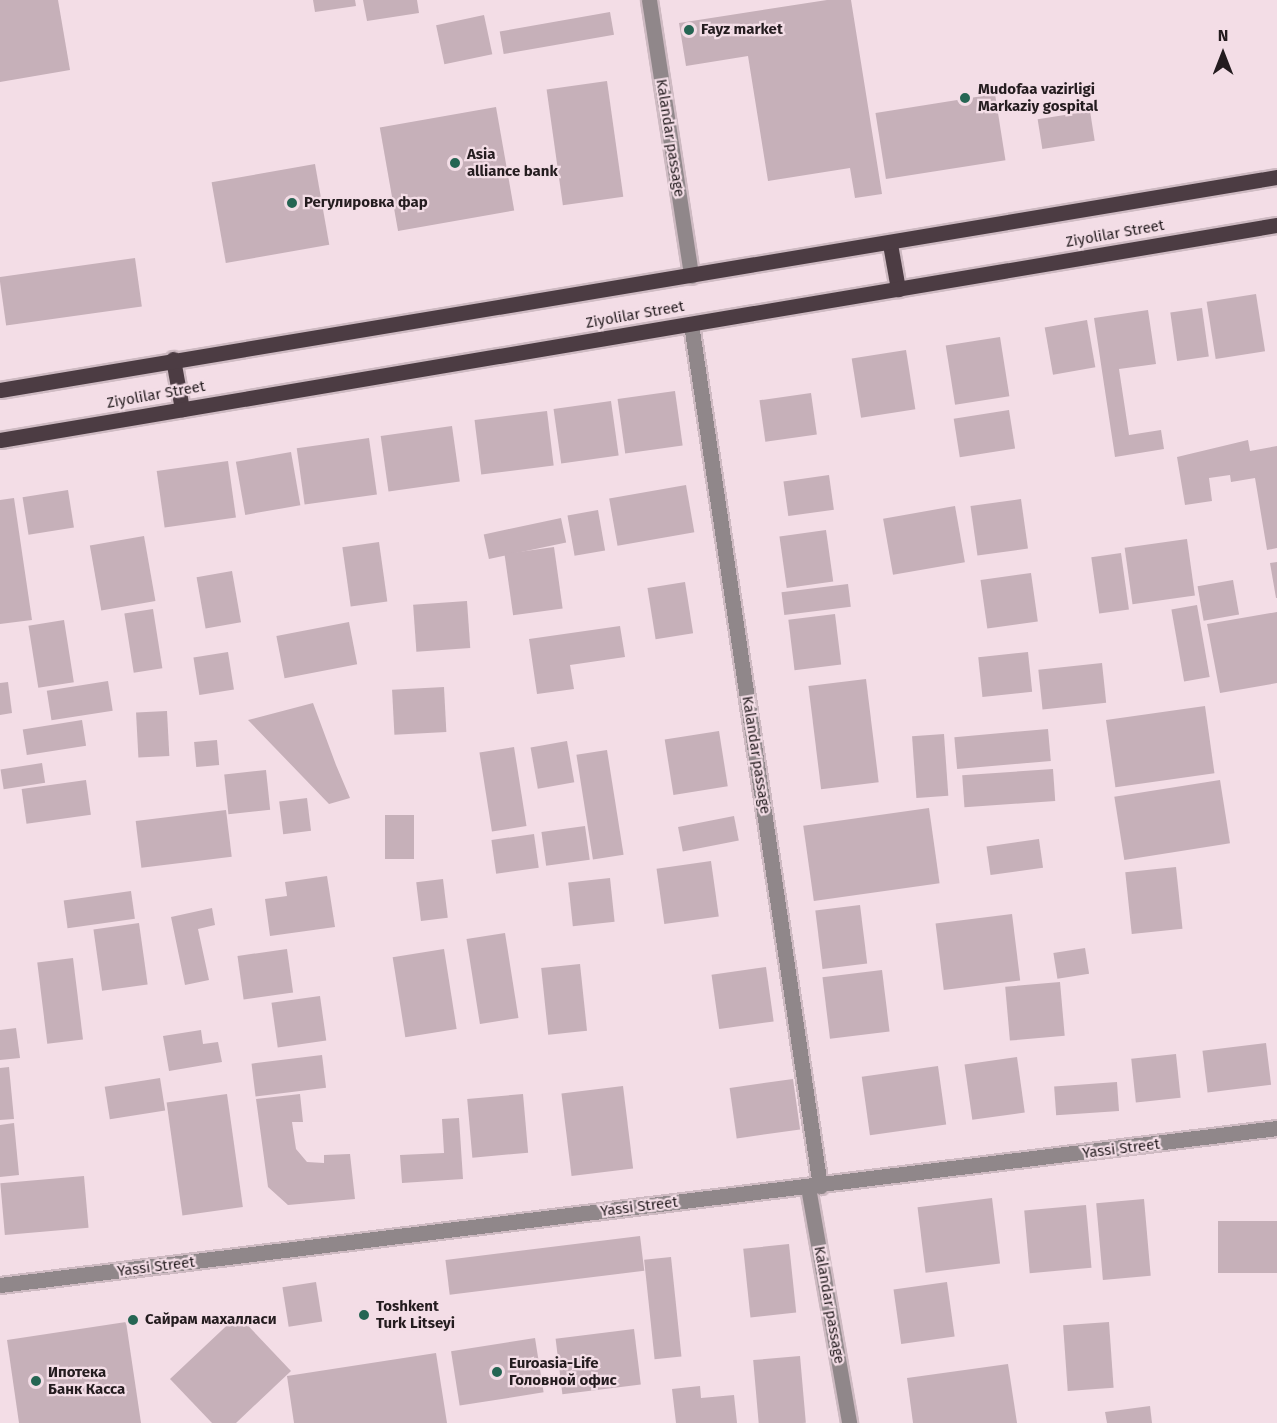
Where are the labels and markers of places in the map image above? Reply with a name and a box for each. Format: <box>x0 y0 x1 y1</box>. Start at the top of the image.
place label: Fayz market <box>701 21 783 39</box>
marker: Fayz market <box>682 23 696 37</box>
place label: Mudofaa vazirligi Markaziy gospital <box>978 80 1098 115</box>
marker: Mudofaa vazirligi Markaziy gospital <box>956 89 974 107</box>
place label: Asia alliance bank <box>467 145 558 180</box>
marker: Asia alliance bank <box>448 156 462 170</box>
place label: Регулировка фар <box>304 194 428 212</box>
marker: Регулировка фар <box>285 196 299 210</box>
place label: Toshkent Turk Litseyi <box>376 1297 455 1332</box>
marker: Toshkent Turk Litseyi <box>357 1308 371 1322</box>
place label: Сайрам махалласи <box>145 1311 277 1329</box>
marker: Сайрам махалласи <box>126 1313 140 1327</box>
place label: Euroasia-Life Головной офис <box>509 1354 617 1389</box>
place label: Ипотека Банк Касса <box>48 1363 125 1398</box>
marker: Euroasia-Life Головной офис <box>490 1365 504 1379</box>
marker: Ипотека Банк Касса <box>29 1374 43 1388</box>

